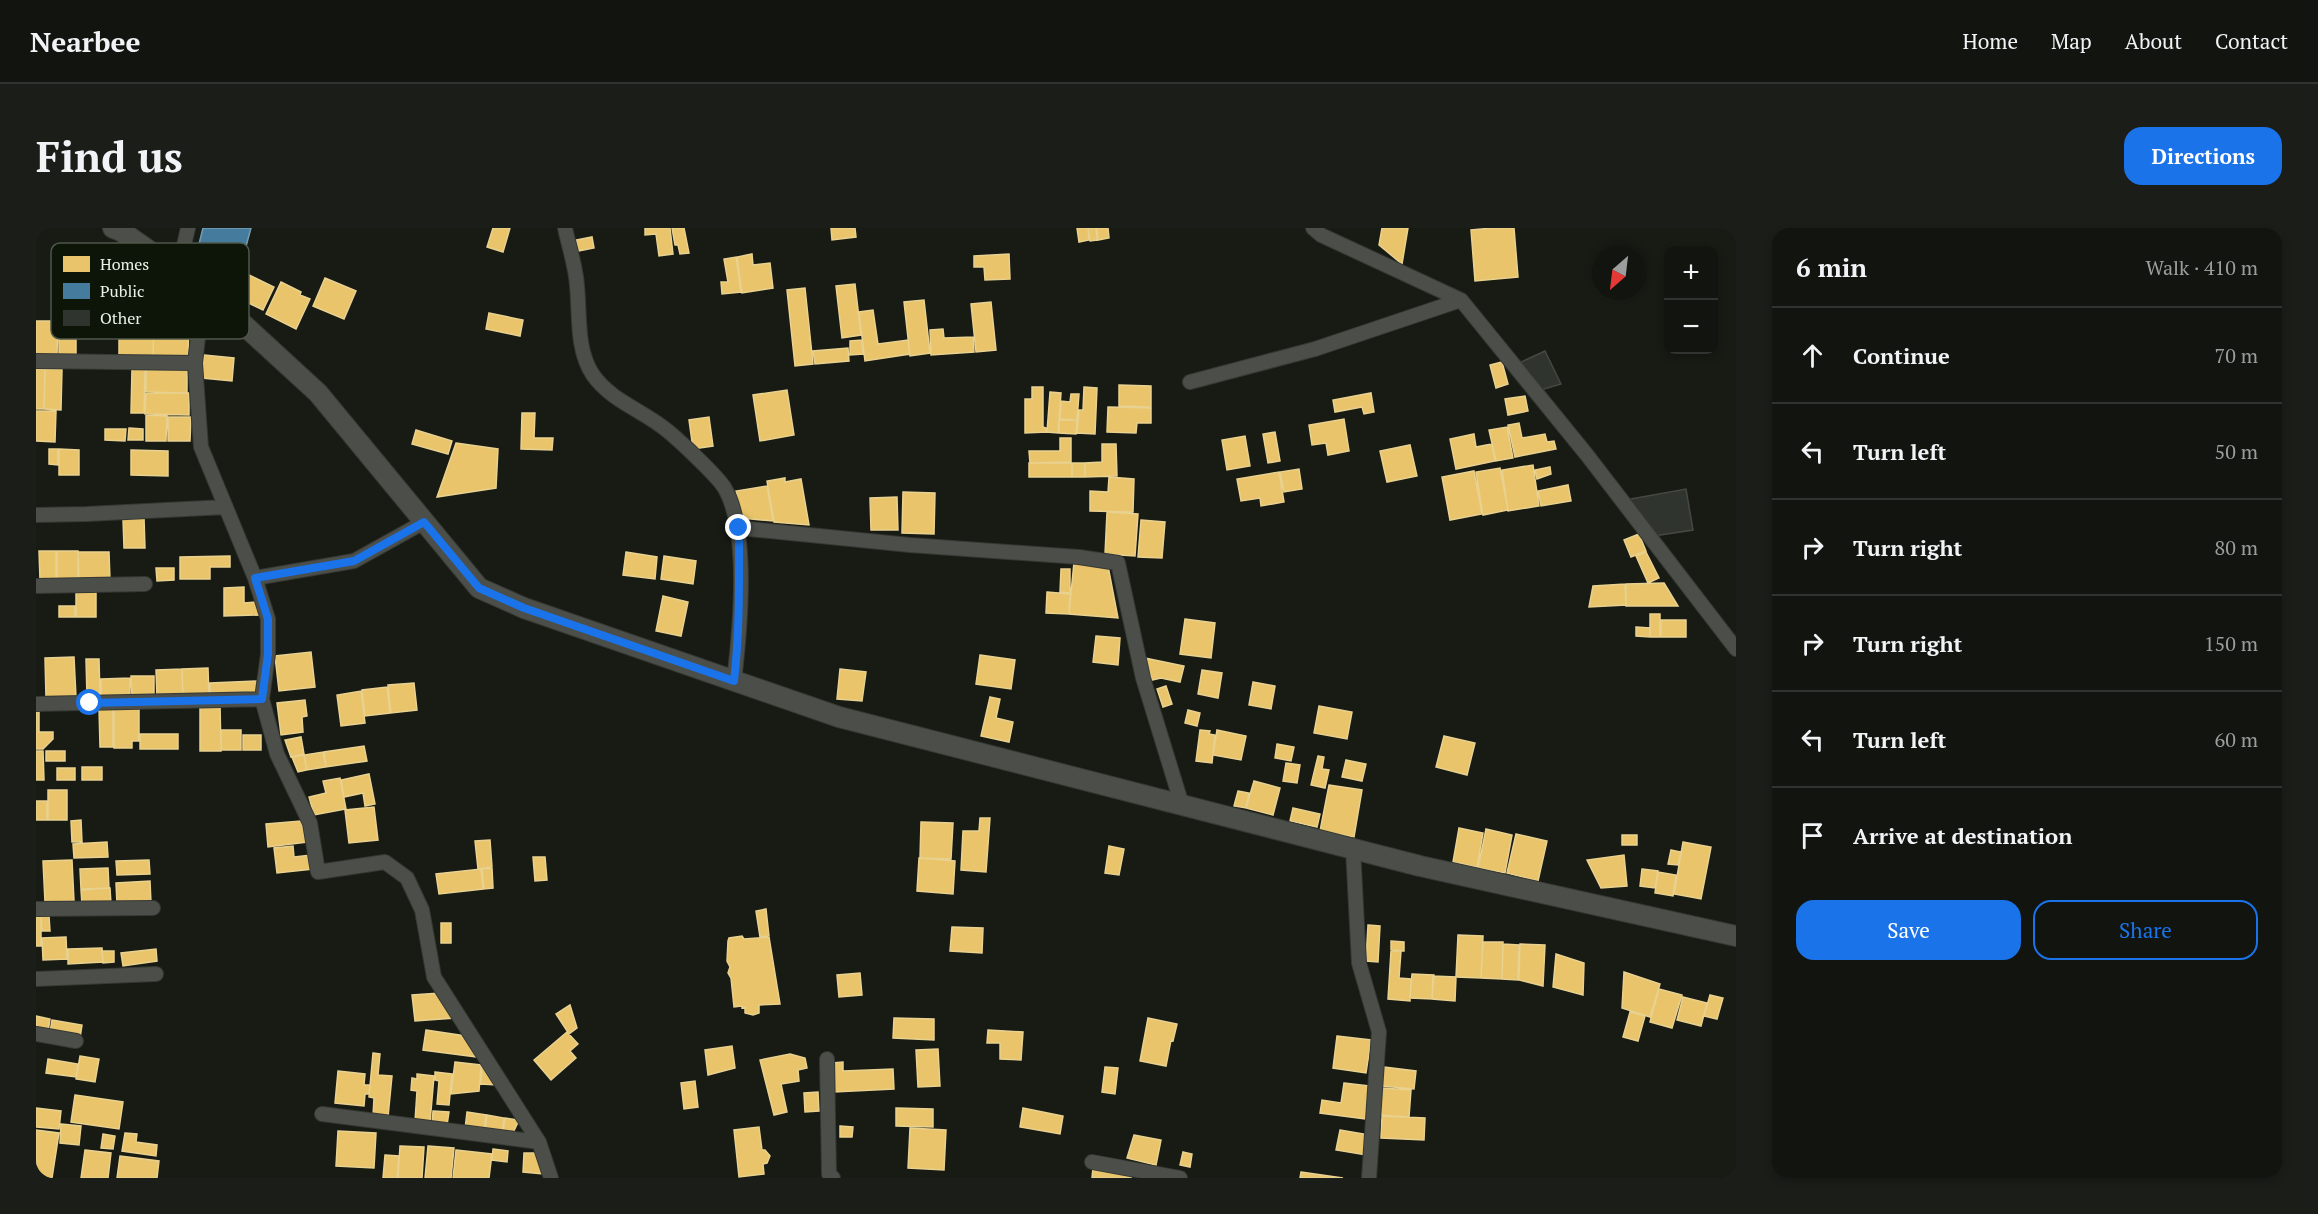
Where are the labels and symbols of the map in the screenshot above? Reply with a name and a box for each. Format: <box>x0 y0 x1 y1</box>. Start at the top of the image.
legend <box>51 243 249 339</box>
north arrow <box>1592 246 1646 300</box>
text: Homes <box>100 253 149 275</box>
text: Public <box>100 280 145 302</box>
text: Other <box>100 307 142 329</box>
route end <box>725 514 751 540</box>
route start <box>76 689 102 715</box>

